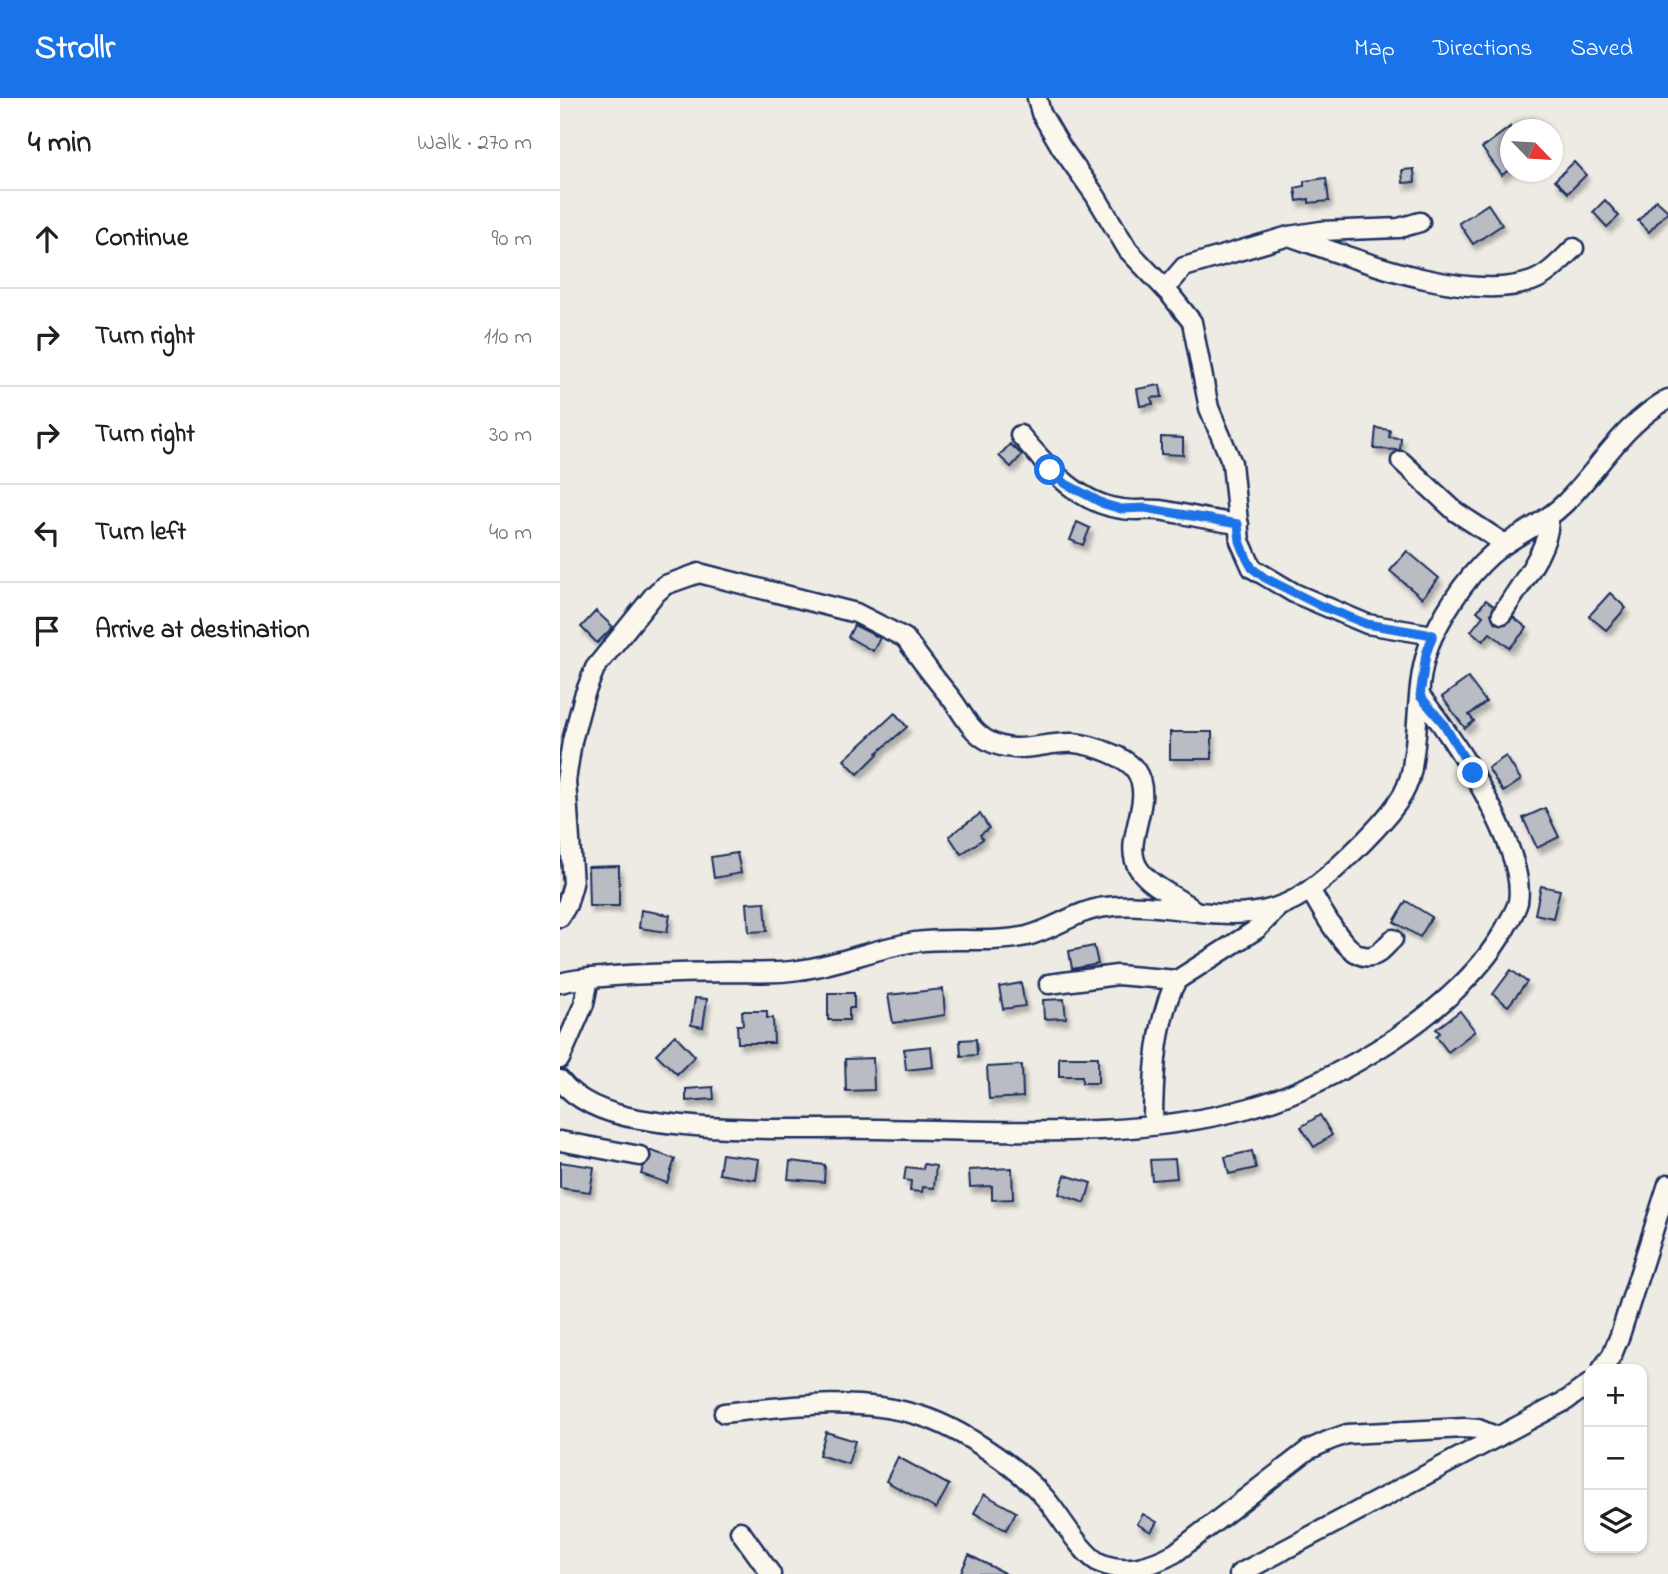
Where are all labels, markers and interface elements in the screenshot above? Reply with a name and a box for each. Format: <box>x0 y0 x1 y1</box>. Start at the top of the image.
text: Strollr <box>35 25 115 73</box>
text: Map <box>1354 32 1395 67</box>
text: Directions <box>1433 32 1532 67</box>
text: Saved <box>1570 32 1633 67</box>
north arrow <box>1500 119 1563 182</box>
text: 4 min <box>28 122 91 166</box>
text: Walk · 270 m <box>417 127 532 160</box>
icon: ahead <box>28 220 66 258</box>
text: Continue <box>95 220 188 258</box>
text: 90 m <box>492 223 532 256</box>
icon: right <box>28 318 66 356</box>
text: Turn right <box>95 318 195 356</box>
text: 110 m <box>484 321 532 354</box>
icon: right <box>28 416 66 454</box>
text: Turn right <box>95 416 195 454</box>
text: 30 m <box>489 419 532 452</box>
route start <box>1034 454 1065 485</box>
icon: left <box>28 514 66 552</box>
text: Turn left <box>95 514 186 552</box>
text: 40 m <box>489 517 532 550</box>
icon: arrive <box>28 612 66 650</box>
text: Arrive at destination <box>95 612 310 650</box>
route end <box>1457 757 1488 788</box>
map controls <box>1584 1364 1647 1553</box>
button: + <box>1584 1364 1647 1427</box>
button: − <box>1584 1427 1647 1490</box>
button: layers <box>1584 1490 1647 1553</box>

